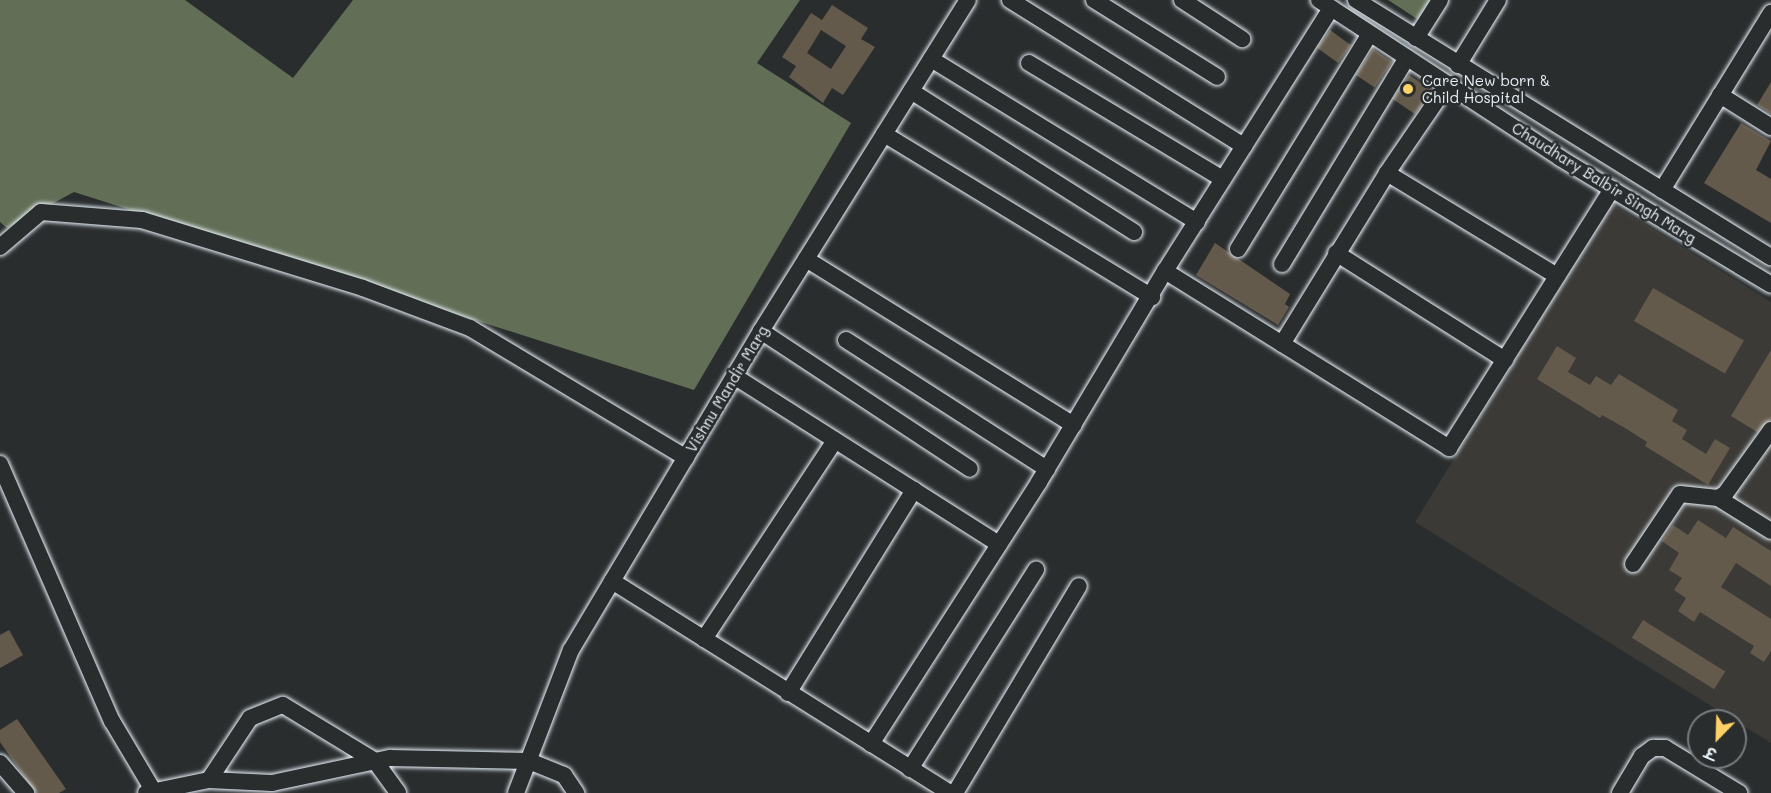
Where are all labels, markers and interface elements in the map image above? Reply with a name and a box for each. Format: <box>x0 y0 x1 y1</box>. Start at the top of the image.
place label: Care New born & Child Hospital <box>1422 71 1550 106</box>
marker: Care New born & Child Hospital <box>1399 80 1417 98</box>
street label: Chaudhary Balbir Singh Marg <box>1509 119 1699 247</box>
street label: Vishnu Mandir Marg <box>682 322 772 456</box>
north arrow <box>1687 709 1747 769</box>
text: उ <box>1702 742 1720 766</box>

